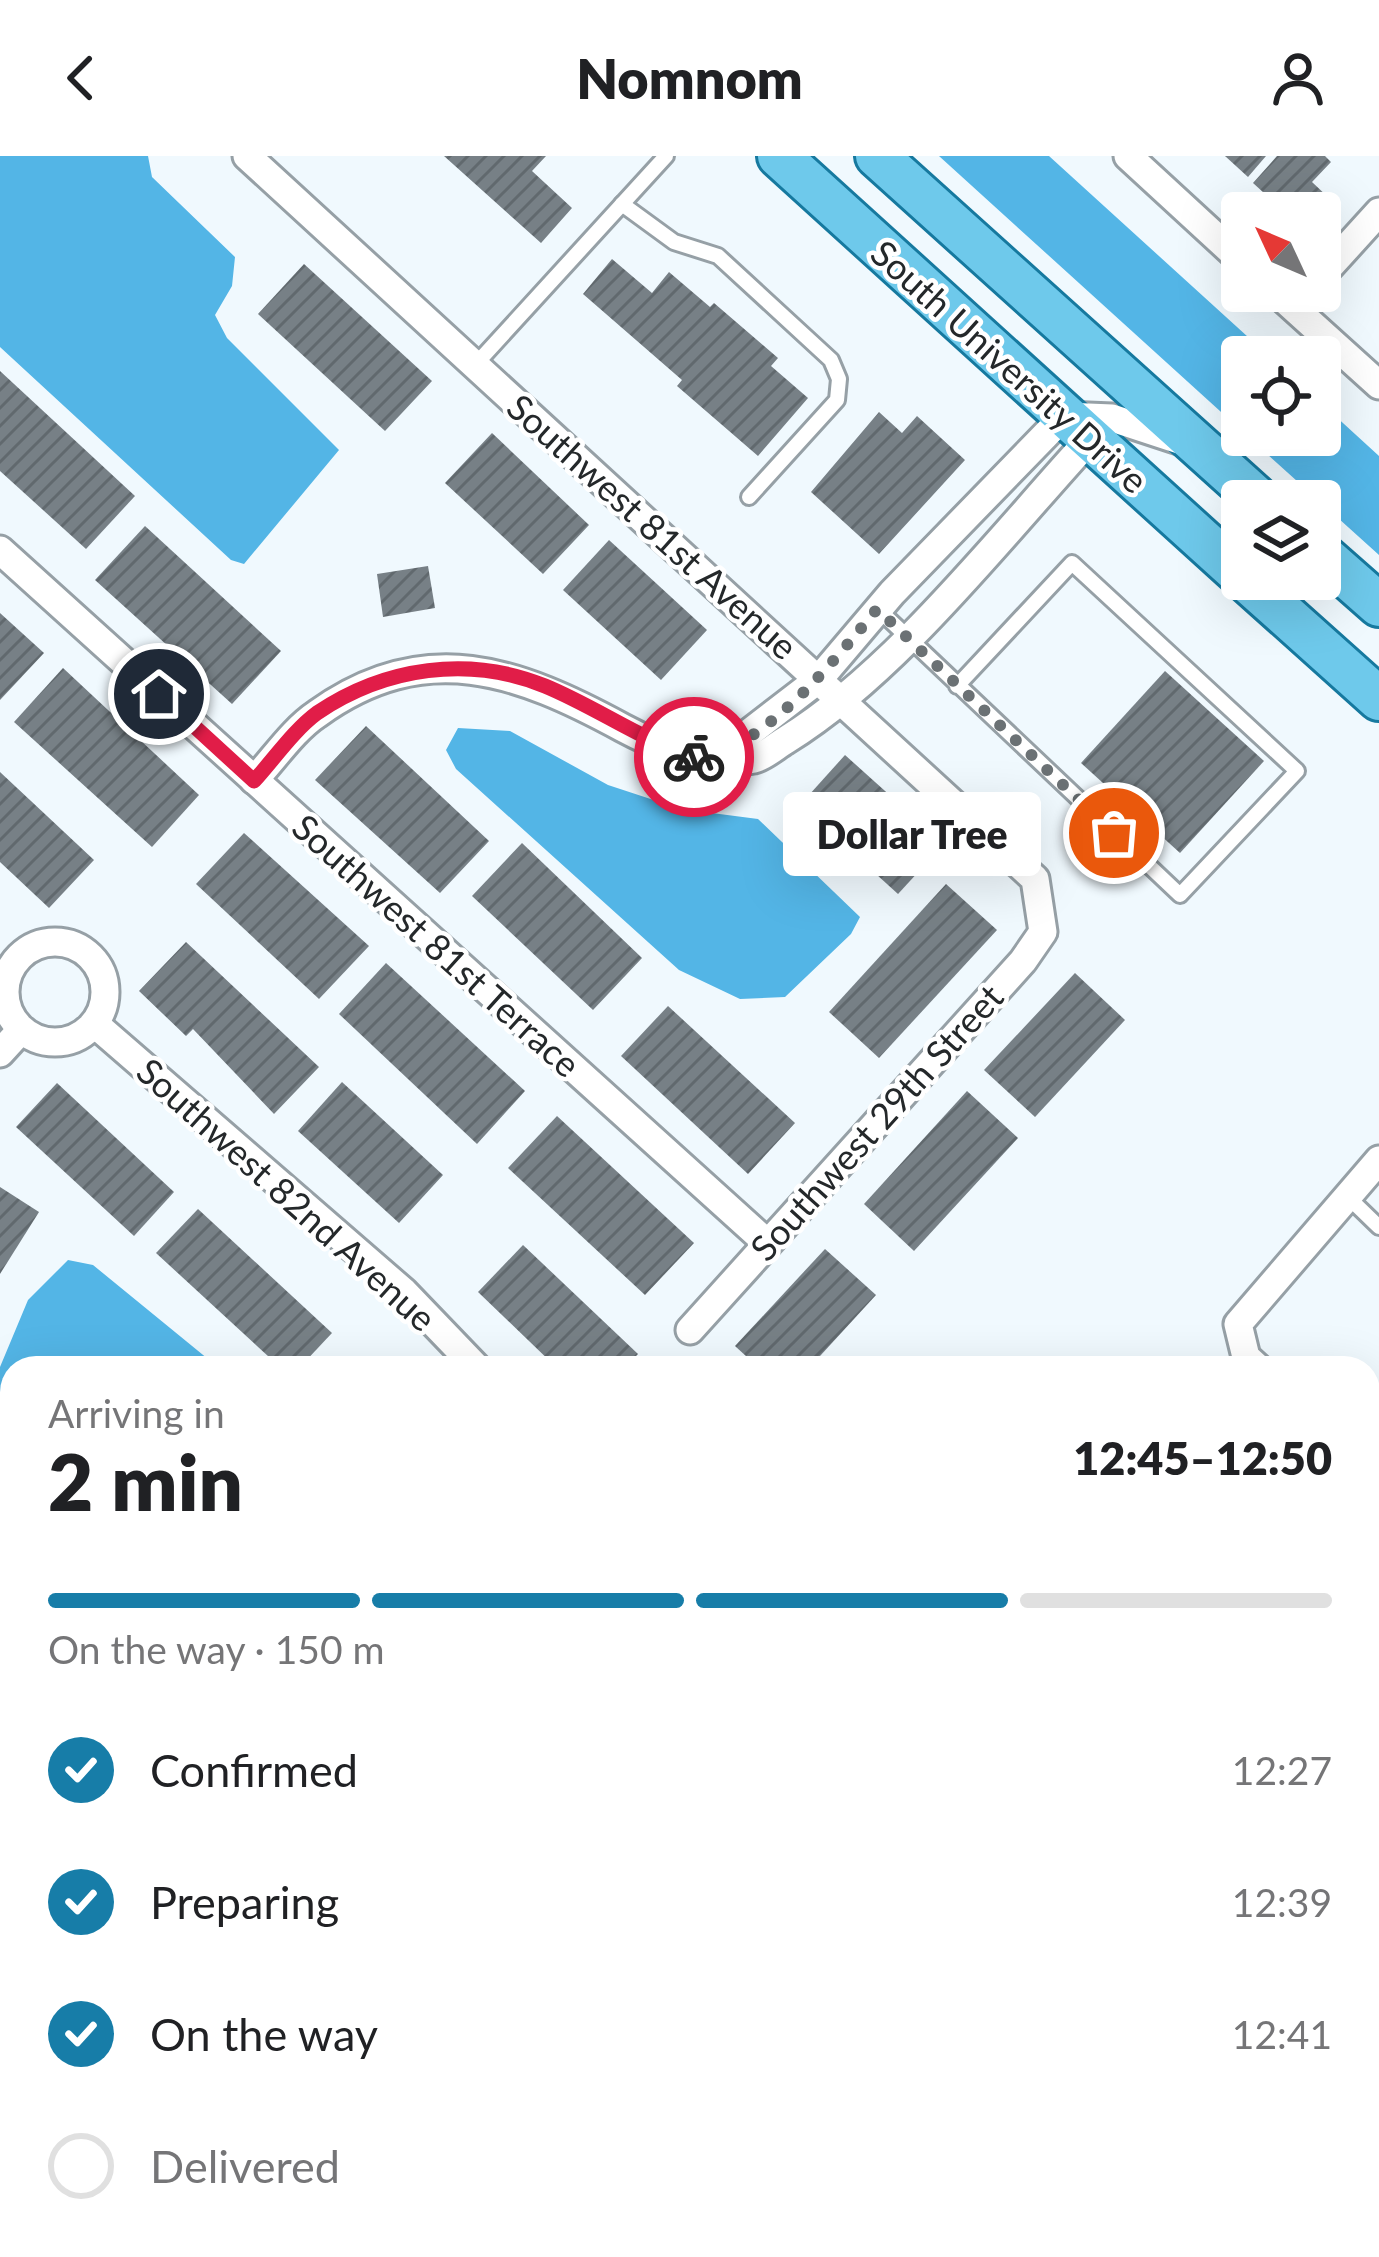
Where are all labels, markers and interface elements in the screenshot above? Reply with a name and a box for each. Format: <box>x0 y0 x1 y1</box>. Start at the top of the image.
icon: back <box>48 45 114 111</box>
icon: person <box>1265 45 1331 111</box>
text: Nomnom <box>576 46 803 111</box>
north arrow <box>1221 192 1341 312</box>
map controls <box>1221 192 1341 600</box>
street label: South University Drive <box>863 230 1157 502</box>
button: locate <box>1221 336 1341 456</box>
street label: Southwest 81st Avenue <box>499 384 807 668</box>
button: layers <box>1221 480 1341 600</box>
pin <box>108 643 210 745</box>
icon: home <box>126 661 192 727</box>
courier <box>634 697 754 817</box>
icon: bike <box>661 724 727 790</box>
pin <box>1063 782 1165 884</box>
callout: Dollar Tree <box>784 791 1042 875</box>
icon: bag <box>1081 800 1147 866</box>
street label: Southwest 81st Terrace <box>284 804 590 1086</box>
text: Dollar Tree <box>816 811 1008 857</box>
street label: Southwest 29th Street <box>740 975 1012 1269</box>
street label: Southwest 82nd Avenue <box>129 1048 445 1340</box>
text: Arriving in <box>48 1390 225 1436</box>
text: 12:45–12:50 <box>1073 1431 1332 1485</box>
text: 2 min <box>48 1434 243 1528</box>
text: On the way · 150 m <box>48 1626 385 1672</box>
icon: check <box>48 1737 114 1803</box>
text: Confirmed <box>150 1743 358 1797</box>
text: 12:27 <box>1232 1747 1332 1793</box>
icon: check <box>48 1869 114 1935</box>
text: Preparing <box>150 1875 339 1929</box>
text: 12:39 <box>1232 1879 1332 1925</box>
icon: check <box>48 2001 114 2067</box>
text: On the way <box>150 2007 378 2061</box>
text: 12:41 <box>1232 2011 1332 2057</box>
text: Delivered <box>150 2139 340 2193</box>

